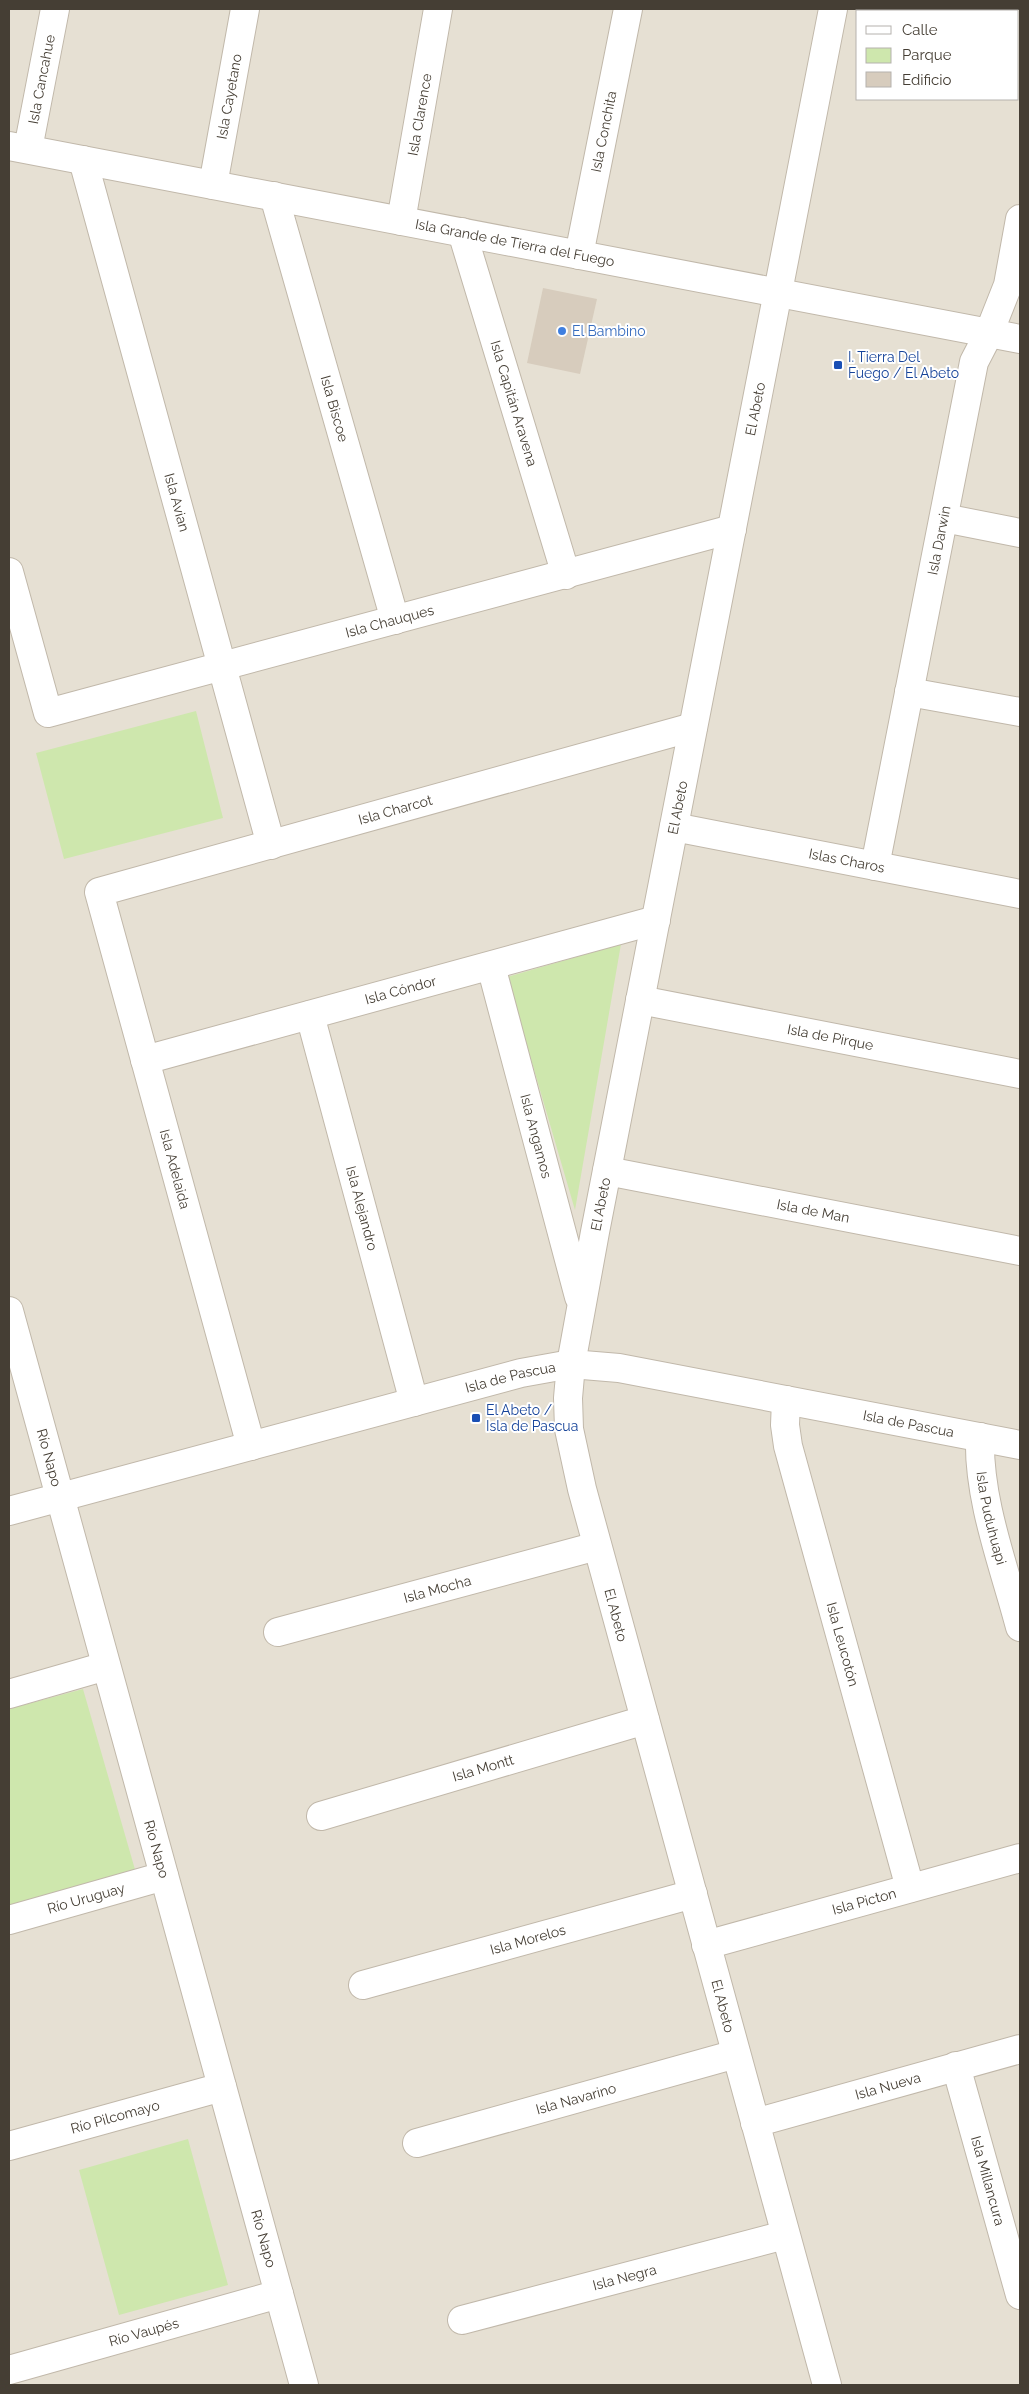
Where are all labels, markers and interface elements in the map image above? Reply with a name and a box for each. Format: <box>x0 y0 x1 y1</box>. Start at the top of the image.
legend <box>856 10 1019 100</box>
text: Calle <box>902 21 938 39</box>
street label: Isla Cancahue <box>25 33 58 125</box>
text: Parque <box>902 46 952 64</box>
street label: Isla Cayetano <box>213 52 245 140</box>
text: Edificio <box>902 71 952 89</box>
street label: Isla Clarence <box>405 72 435 157</box>
street label: Isla Conchita <box>588 89 620 173</box>
street label: Isla Grande de Tierra del Fuego <box>414 216 616 269</box>
place label: El Bambino <box>572 323 645 339</box>
marker: El Bambino <box>556 325 568 337</box>
street label: Isla Capitán Aravena <box>487 338 541 468</box>
place label: I. Tierra Del Fuego / El Abeto <box>848 349 959 381</box>
marker: I. Tierra Del Fuego / El Abeto <box>832 359 844 371</box>
street label: Isla Biscoe <box>318 373 352 444</box>
street label: El Abeto <box>742 381 768 437</box>
street label: Isla Avian <box>161 471 193 533</box>
street label: Isla Darwin <box>924 504 954 576</box>
street label: Isla Chauques <box>344 602 436 641</box>
street label: El Abeto <box>665 779 691 836</box>
street label: Isla Charcot <box>357 792 434 828</box>
street label: Islas Charos <box>807 845 886 876</box>
street label: Isla Cóndor <box>363 973 438 1007</box>
street label: Isla de Pirque <box>786 1021 875 1053</box>
street label: Isla Angamos <box>517 1092 555 1180</box>
street label: Isla Adelaida <box>157 1127 193 1211</box>
street label: Isla Alejandro <box>343 1164 381 1252</box>
street label: El Abeto <box>587 1176 613 1232</box>
street label: Isla de Man <box>775 1196 851 1226</box>
street label: Isla de Pascua <box>463 1359 557 1396</box>
place label: El Abeto / Isla de Pascua <box>486 1402 578 1434</box>
street label: Isla de Pascua <box>862 1407 955 1440</box>
marker: El Abeto / Isla de Pascua <box>470 1412 482 1424</box>
street label: Río Napo <box>34 1427 65 1488</box>
street label: Isla Puduhuapi <box>973 1470 1010 1566</box>
street label: Isla Mocha <box>402 1572 473 1606</box>
street label: El Abeto <box>601 1587 631 1643</box>
street label: Isla Leucotón <box>823 1600 862 1688</box>
street label: Isla Montt <box>450 1751 516 1785</box>
street label: Río Napo <box>141 1818 172 1880</box>
street label: Río Uruguay <box>45 1879 127 1917</box>
street label: Isla Picton <box>830 1885 898 1918</box>
street label: Isla Morelos <box>488 1921 568 1958</box>
street label: El Abeto <box>708 1978 738 2034</box>
street label: Isla Nueva <box>853 2069 922 2103</box>
street label: Isla Navarino <box>534 2080 618 2117</box>
street label: Río Pilcomayo <box>69 2097 161 2137</box>
street label: Isla Millancura <box>968 2134 1008 2227</box>
street label: Río Napo <box>248 2208 279 2269</box>
street label: Isla Negra <box>591 2261 658 2293</box>
street label: Río Vaupés <box>107 2315 181 2350</box>

